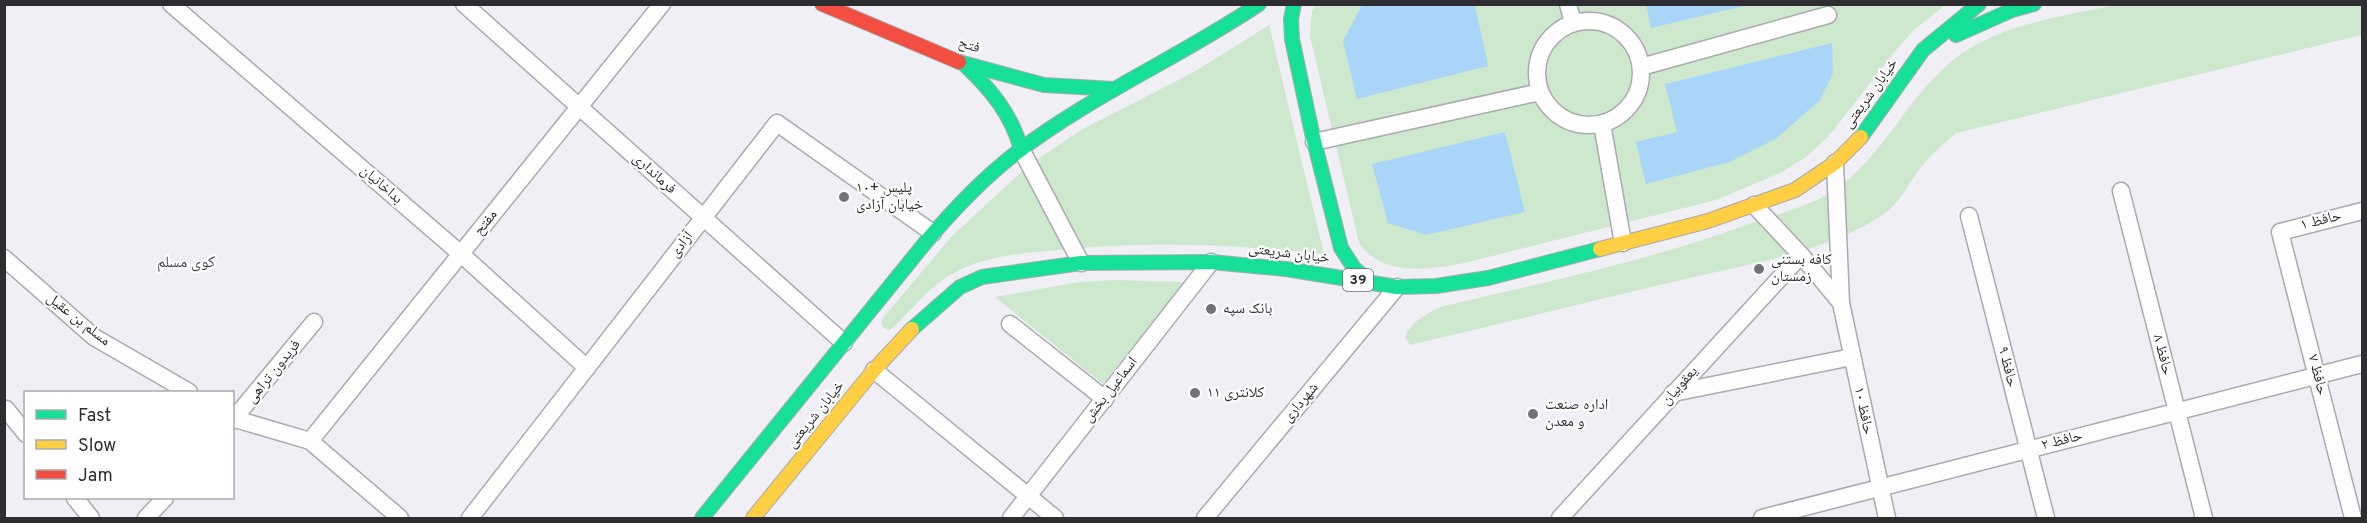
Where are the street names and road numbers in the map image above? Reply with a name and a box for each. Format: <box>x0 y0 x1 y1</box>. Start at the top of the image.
street label: فتح <box>956 33 982 59</box>
street label: خیابان شریعتی <box>1839 55 1903 133</box>
street label: فرمانداری <box>628 149 680 199</box>
street label: بداخانیان <box>356 161 406 209</box>
street label: مفتح <box>470 206 502 240</box>
street label: حافظ ۱ <box>2299 207 2344 235</box>
street label: آزادی <box>666 227 699 262</box>
street label: خیابان شریعتی <box>1247 240 1331 268</box>
road number: 39 <box>1343 269 1373 291</box>
street label: مسلم بن عقیل <box>42 289 114 351</box>
street label: حافظ ۸ <box>2148 333 2176 378</box>
street label: فریدون تراهی <box>242 336 306 408</box>
street label: حافظ ۹ <box>1993 345 2021 390</box>
street label: اسماعیل بخش <box>1079 353 1143 427</box>
street label: حافظ ۷ <box>2303 353 2331 398</box>
street label: یعقوبیان <box>1657 362 1703 410</box>
street label: خیابان شریعتی <box>783 377 849 453</box>
street label: شهرداری <box>1279 379 1323 427</box>
street label: حافظ ۱۰ <box>1849 385 1877 437</box>
street label: حافظ ۲ <box>2040 427 2085 455</box>

